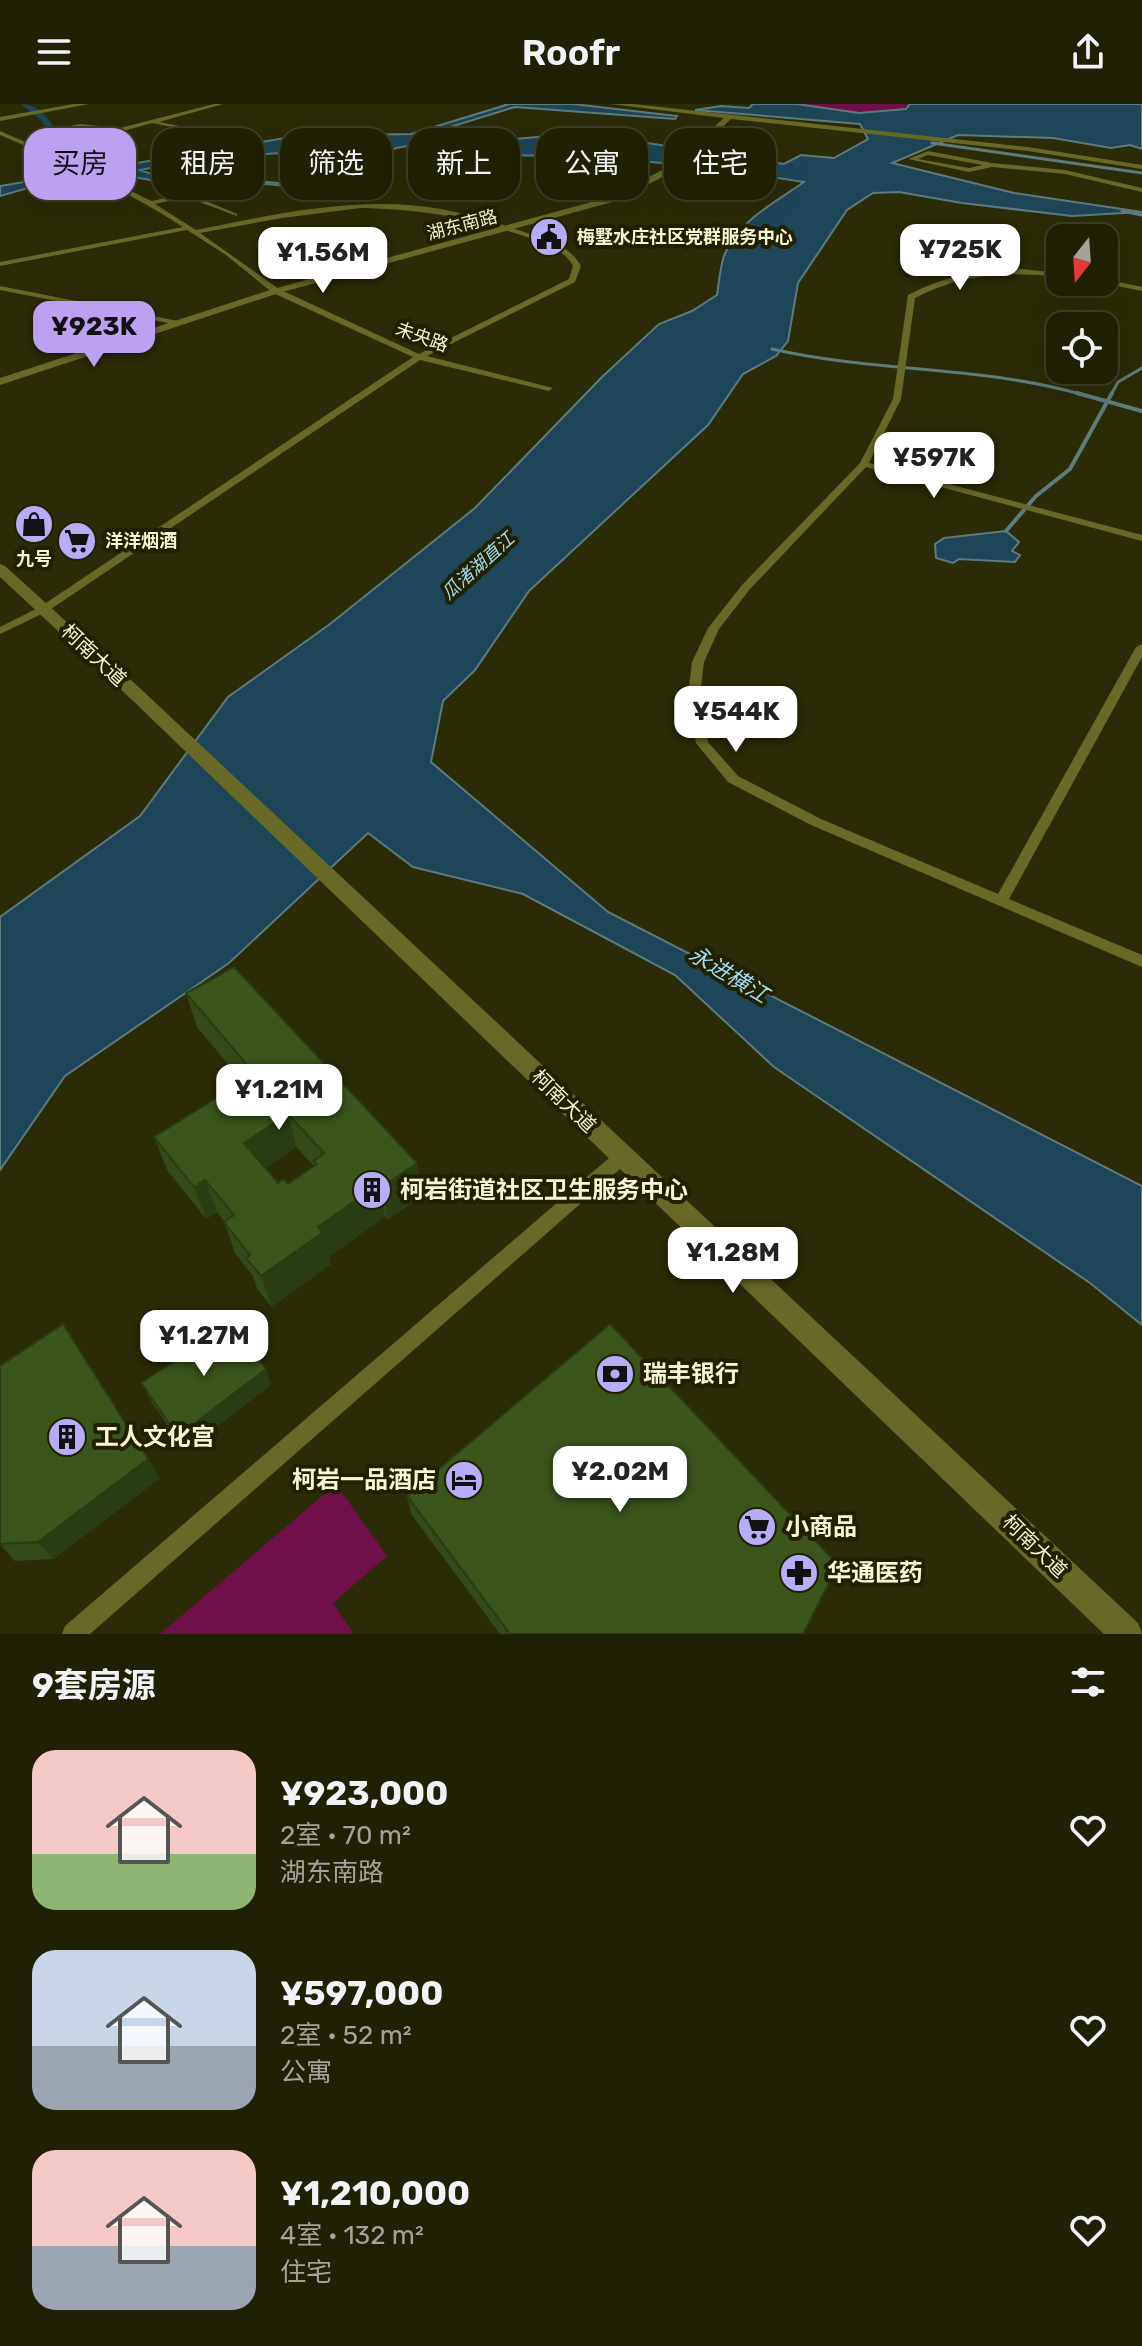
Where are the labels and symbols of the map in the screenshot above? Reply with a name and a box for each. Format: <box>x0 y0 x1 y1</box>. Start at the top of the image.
street label: 湖东南路 <box>424 205 500 245</box>
public building icon: 梅墅水庄社区党群服务中心 <box>528 216 570 258</box>
pin: ¥725K <box>904 224 1016 292</box>
north arrow <box>1046 224 1118 296</box>
place label: 梅墅水庄社区党群服务中心 <box>577 226 793 248</box>
pin: ¥1.56M <box>258 227 388 295</box>
pin: ¥923K <box>38 301 150 369</box>
street label: 未央路 <box>393 317 451 357</box>
pin: ¥597K <box>878 432 990 500</box>
shop icon: 九号 <box>13 503 55 545</box>
supermarket icon: 洋洋烟酒 <box>56 520 98 562</box>
water label: 瓜渚湖直江 <box>437 526 520 604</box>
place label: 洋洋烟酒 <box>105 530 177 552</box>
place label: 九号 <box>16 548 52 570</box>
street label: 柯南大道 <box>57 619 131 691</box>
pin: ¥544K <box>680 686 792 754</box>
water label: 永进横江 <box>684 940 775 1010</box>
pin: ¥1.21M <box>214 1064 344 1132</box>
street label: 柯南大道 <box>527 1065 601 1137</box>
building icon: 柯岩街道社区卫生服务中心 <box>351 1169 393 1211</box>
place label: 柯岩街道社区卫生服务中心 <box>400 1176 688 1204</box>
pin: ¥1.28M <box>668 1227 798 1295</box>
pin: ¥1.27M <box>139 1310 269 1378</box>
bank icon: 瑞丰银行 <box>594 1353 636 1395</box>
place label: 瑞丰银行 <box>643 1360 739 1388</box>
building icon: 工人文化宫 <box>46 1416 88 1458</box>
place label: 工人文化宫 <box>95 1423 215 1451</box>
pin: ¥2.02M <box>555 1446 685 1514</box>
hotel icon: 柯岩一品酒店 <box>443 1459 485 1501</box>
place label: 柯岩一品酒店 <box>292 1466 436 1494</box>
supermarket icon: 小商品 <box>736 1506 778 1548</box>
street label: 柯南大道 <box>998 1510 1072 1582</box>
place label: 小商品 <box>785 1513 857 1541</box>
pharmacy icon: 华通医药 <box>778 1552 820 1594</box>
place label: 华通医药 <box>827 1559 923 1587</box>

